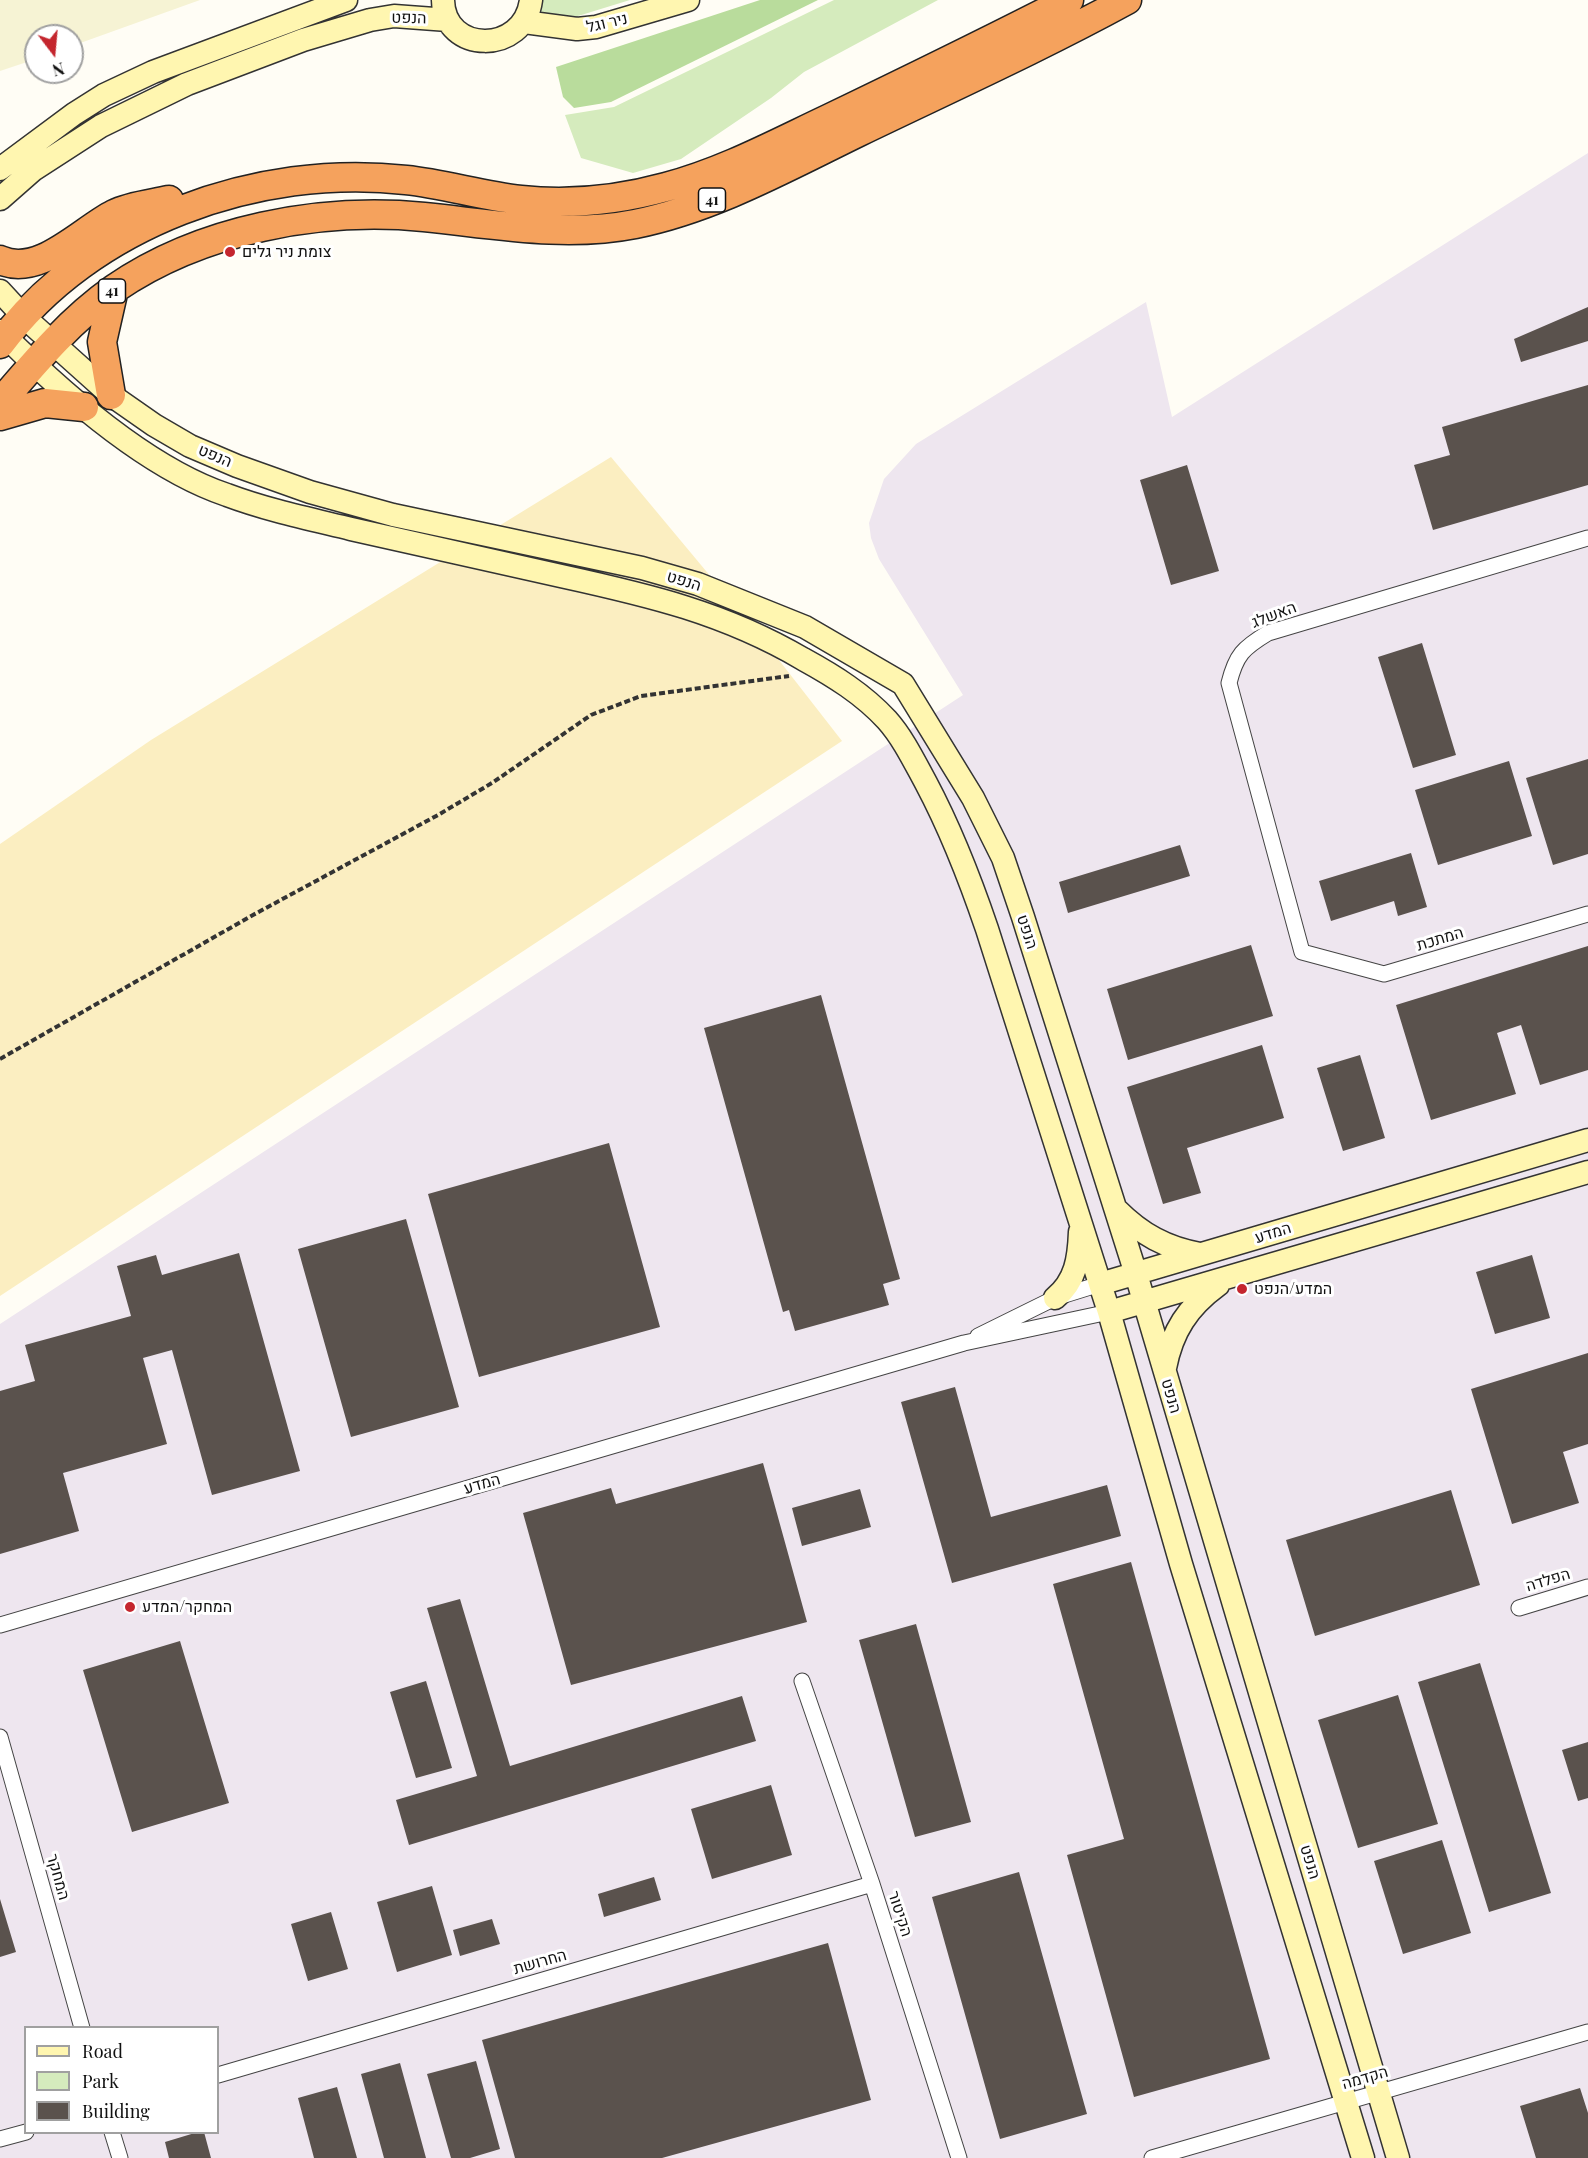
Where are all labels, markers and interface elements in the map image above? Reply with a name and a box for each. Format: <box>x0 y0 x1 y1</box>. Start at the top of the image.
street label: הנפט <box>391 8 427 28</box>
street label: ניר וגל <box>585 9 629 37</box>
north arrow <box>24 24 84 84</box>
text: N <box>50 58 67 82</box>
road number: 41 <box>698 188 726 212</box>
place label: צומת ניר גלים <box>242 242 331 262</box>
marker: צומת ניר גלים <box>223 245 237 259</box>
road number: 41 <box>98 279 126 303</box>
street label: הנפט <box>195 440 235 472</box>
street label: הנפט <box>664 567 704 595</box>
street label: האשלג <box>1249 598 1299 632</box>
street label: הנפט <box>1012 912 1042 952</box>
street label: המתכת <box>1414 923 1466 955</box>
street label: המדע <box>1252 1218 1294 1248</box>
place label: המדע/הנפט <box>1254 1279 1332 1299</box>
marker: המדע/הנפט <box>1235 1282 1249 1296</box>
street label: הנפט <box>1157 1376 1185 1416</box>
street label: המדע <box>461 1470 503 1498</box>
street label: הפלדה <box>1523 1564 1573 1596</box>
place label: המחקר/המדע <box>142 1597 232 1617</box>
marker: המחקר/המדע <box>123 1600 137 1614</box>
street label: הנפט <box>1296 1842 1324 1882</box>
street label: המחקר <box>42 1852 74 1902</box>
street label: הקיטור <box>884 1889 916 1939</box>
street label: החרושת <box>511 1945 569 1979</box>
legend <box>24 2026 219 2134</box>
text: Road <box>82 2039 123 2063</box>
street label: הקדמה <box>1340 2062 1390 2094</box>
text: Park <box>82 2069 119 2093</box>
text: Building <box>82 2099 150 2123</box>

